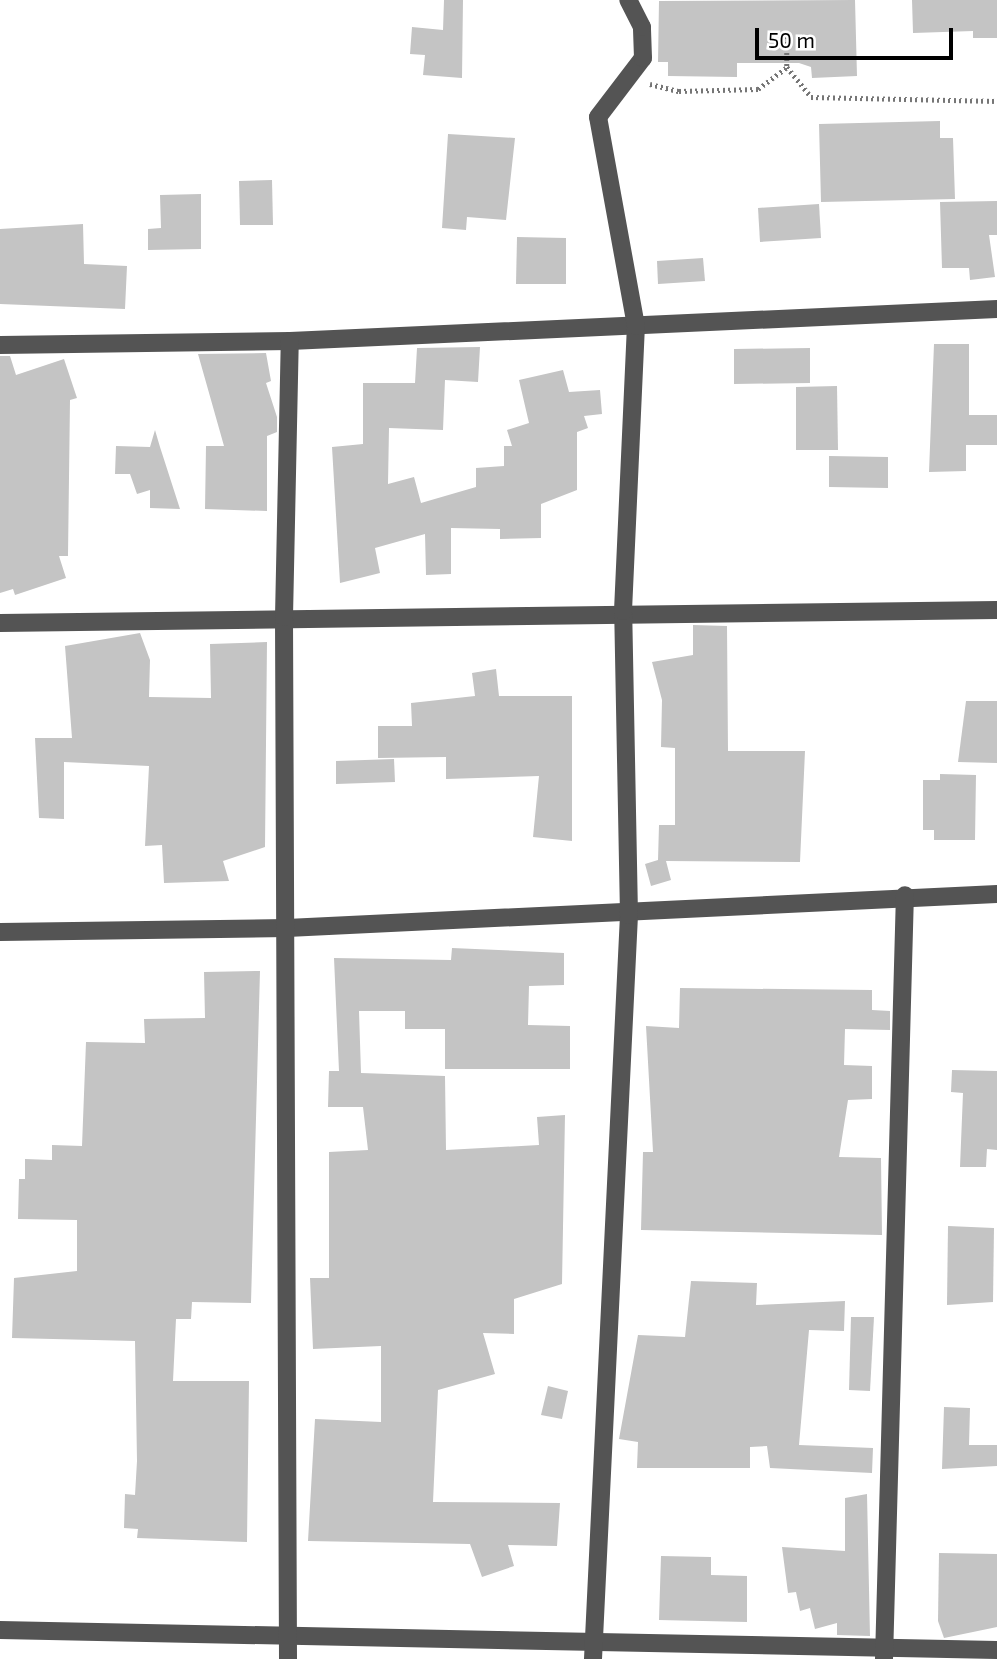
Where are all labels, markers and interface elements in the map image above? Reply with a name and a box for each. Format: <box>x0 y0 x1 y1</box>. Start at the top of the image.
scale bar <box>759 14 957 58</box>
text: 50 m <box>768 27 815 52</box>

